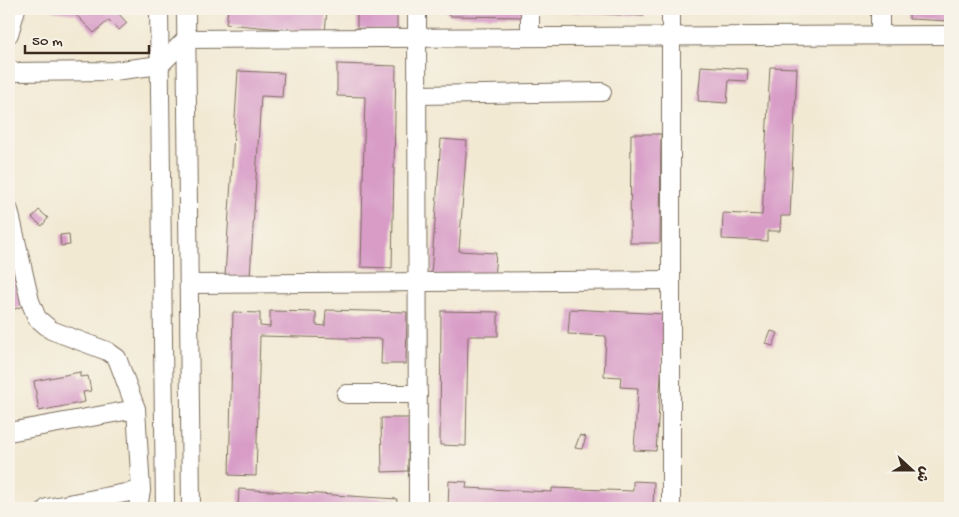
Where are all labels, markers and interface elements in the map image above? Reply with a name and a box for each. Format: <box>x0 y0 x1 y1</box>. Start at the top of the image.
scale bar <box>25 22 149 54</box>
text: 50 m <box>32 33 63 51</box>
north arrow <box>886 444 936 494</box>
text: ش <box>911 464 932 484</box>

